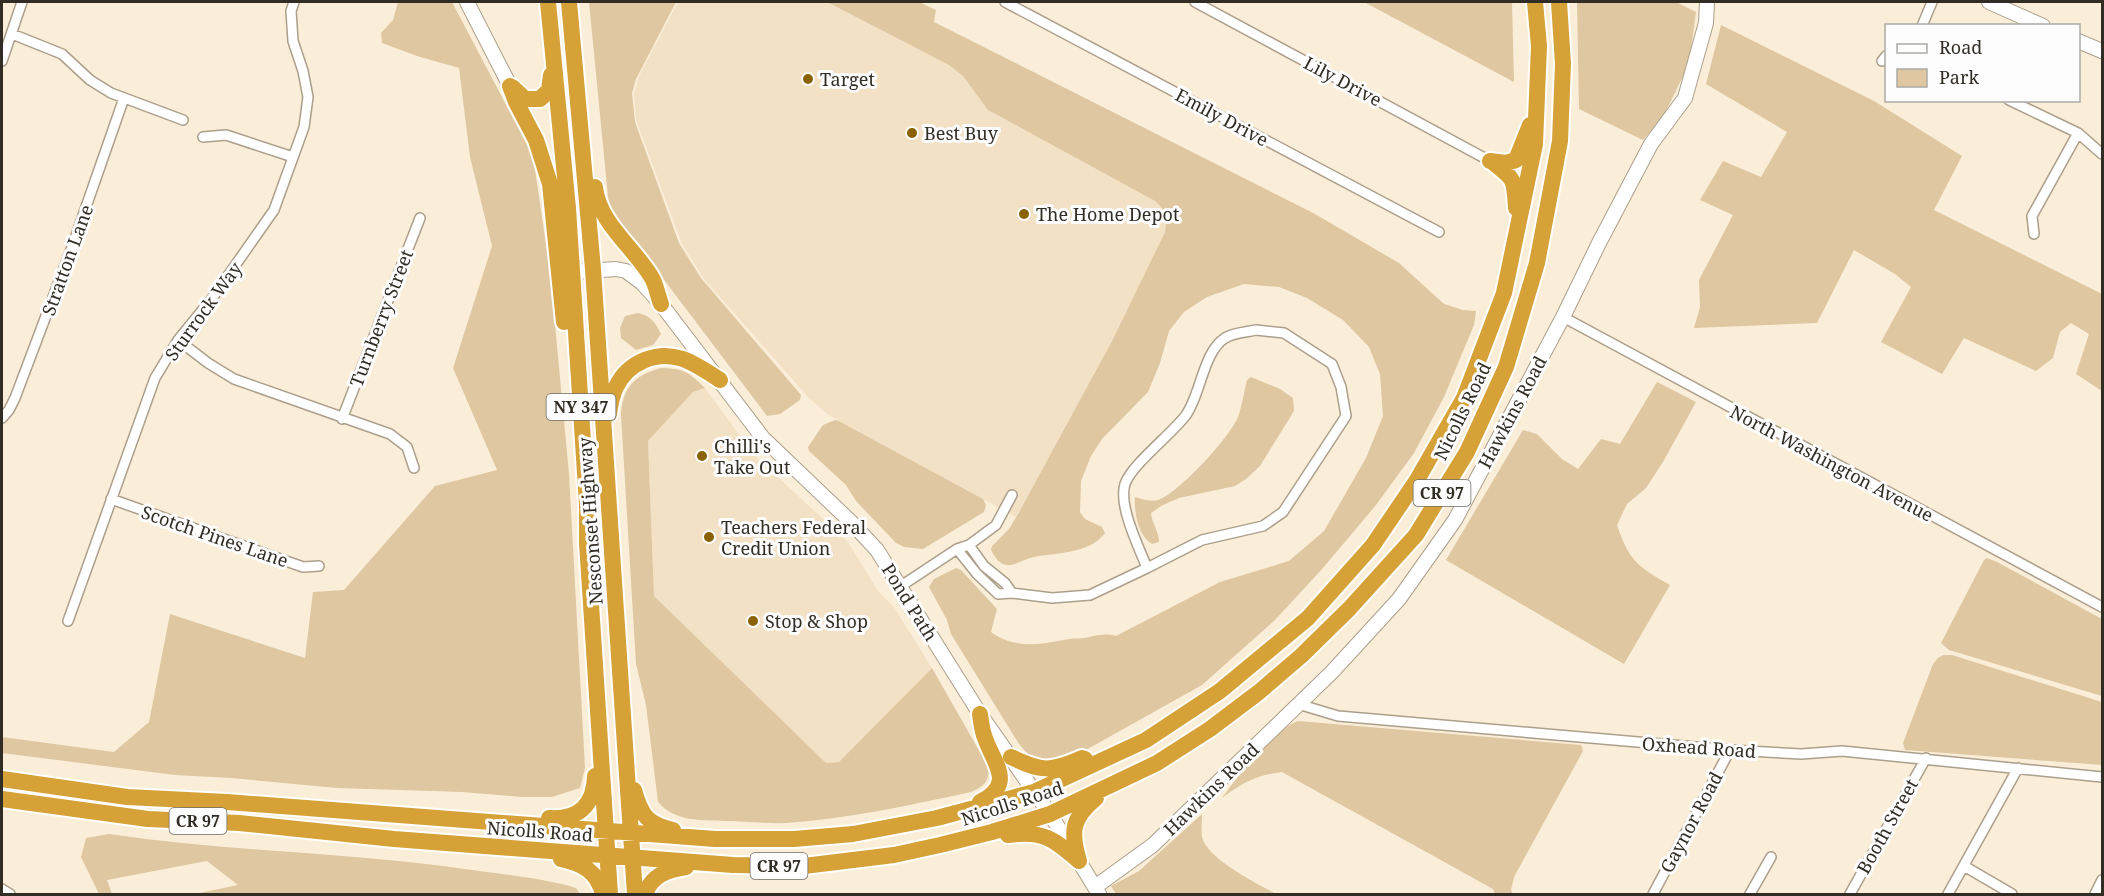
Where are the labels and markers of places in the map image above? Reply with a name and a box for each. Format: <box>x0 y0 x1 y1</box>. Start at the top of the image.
place label: Target <box>820 67 875 91</box>
marker: Target <box>801 72 815 86</box>
place label: Best Buy <box>924 121 999 145</box>
marker: Best Buy <box>905 126 919 140</box>
place label: The Home Depot <box>1036 202 1179 226</box>
marker: The Home Depot <box>1017 207 1031 221</box>
place label: Chilli's Take Out <box>714 434 790 479</box>
marker: Chilli's Take Out <box>695 449 709 463</box>
place label: Teachers Federal Credit Union <box>721 515 867 560</box>
marker: Teachers Federal Credit Union <box>702 530 716 544</box>
place label: Stop & Shop <box>765 609 868 633</box>
marker: Stop & Shop <box>746 614 760 628</box>

